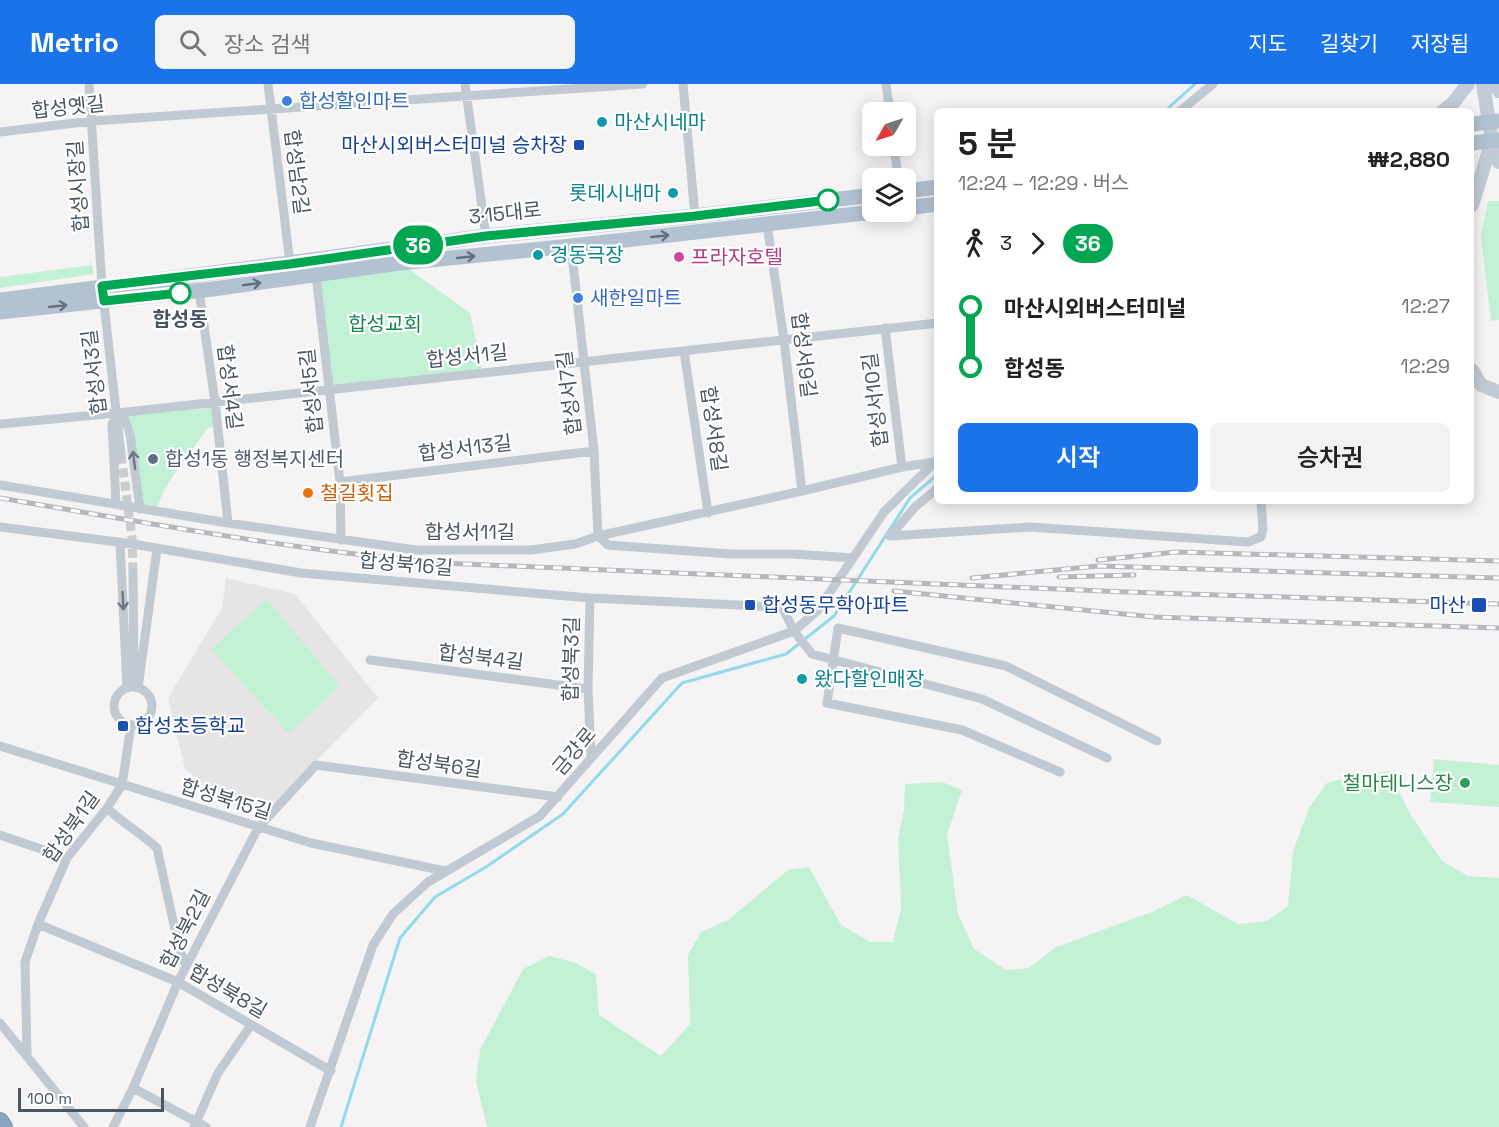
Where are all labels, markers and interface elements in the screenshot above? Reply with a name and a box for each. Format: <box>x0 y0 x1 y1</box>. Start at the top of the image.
search box <box>155 15 575 69</box>
text: Metrio <box>30 24 119 60</box>
icon: search <box>176 26 209 59</box>
text: 장소 검색 <box>224 30 310 58</box>
text: 지도 <box>1248 30 1287 57</box>
text: 길찾기 <box>1320 30 1378 57</box>
text: 저장됨 <box>1411 30 1469 57</box>
place label: 합성할인마트 <box>299 88 409 114</box>
street label: 합성옛길 <box>30 90 106 124</box>
marker: 합성할인마트 <box>280 94 294 108</box>
north arrow <box>862 102 916 156</box>
map controls <box>862 102 916 222</box>
place label: 마산시네마 <box>614 109 706 135</box>
marker: 마산시네마 <box>595 115 609 129</box>
text: 5 분 <box>958 123 1017 165</box>
street label: 합성남2길 <box>279 128 315 216</box>
place label: 마산시외버스터미널 승차장 <box>341 132 567 158</box>
marker: 마산시외버스터미널 승차장 <box>572 138 586 152</box>
street label: 합성시장길 <box>62 139 94 233</box>
text: ₩2,880 <box>1367 145 1450 173</box>
button: layers <box>862 168 916 222</box>
text: 12:24 – 12:29 · 버스 <box>958 170 1129 196</box>
place label: 롯데시내마 <box>569 180 661 206</box>
marker: 롯데시내마 <box>666 186 680 200</box>
unlabelled marker <box>817 189 839 211</box>
street label: 3·15대로 <box>467 196 543 230</box>
line badge: 36 <box>391 226 445 264</box>
icon: walk <box>958 227 991 260</box>
icon: forward <box>1021 227 1054 260</box>
one-way arrow <box>650 230 669 241</box>
text: 3 <box>1000 230 1012 256</box>
text: 36 <box>1075 230 1101 257</box>
text: 36 <box>405 232 431 259</box>
place label: 경동극장 <box>550 242 624 268</box>
place label: 프라자호텔 <box>691 244 783 270</box>
marker: 경동극장 <box>531 248 545 262</box>
marker: 프라자호텔 <box>672 250 686 264</box>
one-way arrow <box>456 251 476 262</box>
one-way arrow <box>241 278 261 289</box>
marker: 합성동 <box>169 282 191 304</box>
place label: 새한일마트 <box>590 285 682 311</box>
marker: 새한일마트 <box>571 291 585 305</box>
text: 12:27 <box>1401 293 1450 319</box>
text: 마산시외버스터미널 <box>1004 294 1186 322</box>
one-way arrow <box>48 300 68 311</box>
place label: 합성동 <box>152 306 208 332</box>
park label: 합성교회 <box>348 311 422 337</box>
street label: 합성서9길 <box>786 311 822 399</box>
street label: 합성서3길 <box>76 328 112 416</box>
street label: 합성서1길 <box>425 339 509 373</box>
street label: 합성서4길 <box>212 343 248 431</box>
street label: 합성서5길 <box>294 347 328 435</box>
street label: 합성서7길 <box>551 349 587 437</box>
street label: 합성서10길 <box>856 351 894 449</box>
text: 12:29 <box>1400 353 1450 379</box>
text: 합성동 <box>1004 354 1065 382</box>
street label: 합성서8길 <box>695 385 733 473</box>
button: 시작 <box>958 423 1198 492</box>
button: 승차권 <box>1210 423 1450 492</box>
street label: 합성서13길 <box>417 429 513 467</box>
place label: 합성1동 행정복지센터 <box>165 446 344 472</box>
one-way arrow <box>128 451 139 471</box>
marker: 합성1동 행정복지센터 <box>146 452 160 466</box>
place label: 철길횟집 <box>320 480 394 506</box>
marker: 철길횟집 <box>301 486 315 500</box>
street label: 합성서11길 <box>425 519 515 545</box>
street label: 합성북16길 <box>358 547 454 581</box>
one-way arrow <box>118 590 129 610</box>
place label: 합성동무학아파트 <box>762 592 909 618</box>
place label: 마산 <box>1429 592 1466 618</box>
marker: 마산 <box>1470 596 1488 614</box>
marker: 합성동무학아파트 <box>743 598 757 612</box>
street label: 합성북3길 <box>557 616 585 702</box>
street label: 합성북4길 <box>437 639 525 675</box>
place label: 왔다할인매장 <box>814 666 924 692</box>
marker: 왔다할인매장 <box>795 672 809 686</box>
place label: 합성초등학교 <box>135 713 245 739</box>
marker: 합성초등학교 <box>116 719 130 733</box>
street label: 금강로 <box>546 721 602 781</box>
street label: 합성북6길 <box>395 745 483 783</box>
place label: 철마테니스장 <box>1343 770 1453 796</box>
street label: 합성북15길 <box>177 773 275 825</box>
marker: 철마테니스장 <box>1458 776 1472 790</box>
street label: 합성북1길 <box>37 786 105 868</box>
street label: 합성북2길 <box>154 885 216 973</box>
street label: 합성북8길 <box>184 958 272 1024</box>
scale bar <box>18 1085 164 1112</box>
text: 100 m <box>27 1088 72 1109</box>

